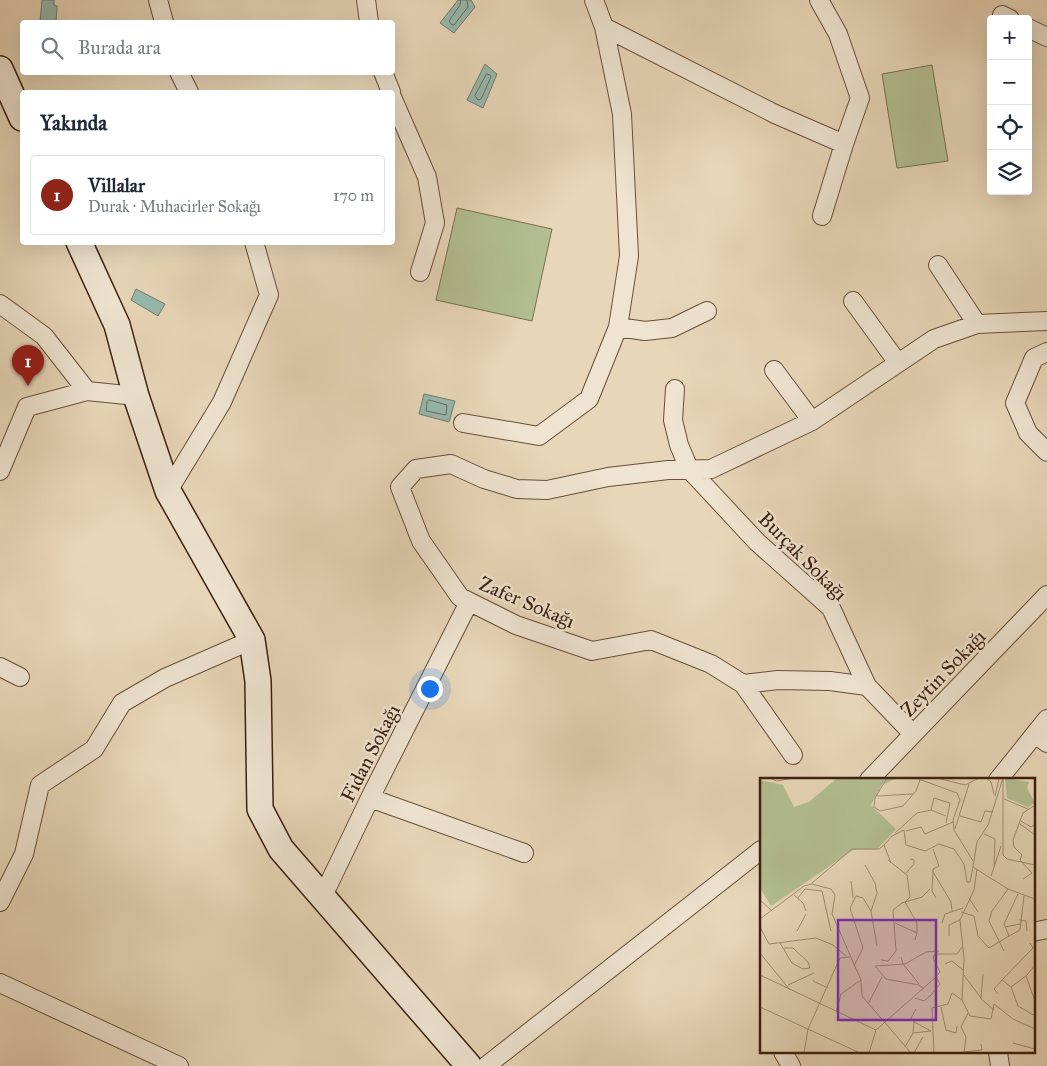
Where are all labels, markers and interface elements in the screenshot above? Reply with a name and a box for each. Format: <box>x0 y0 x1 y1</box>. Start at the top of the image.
map controls <box>987 15 1032 195</box>
button: + <box>987 15 1032 60</box>
search box <box>20 20 395 75</box>
icon: search <box>38 34 66 62</box>
text: Burada ara <box>78 36 161 59</box>
button: − <box>987 60 1032 105</box>
button: locate <box>987 105 1032 150</box>
text: Yakında <box>40 110 107 136</box>
button: layers <box>987 150 1032 195</box>
text: Villalar <box>88 174 145 197</box>
text: 1 <box>54 186 60 205</box>
text: 170 m <box>333 186 374 205</box>
text: Durak · Muhacirler Sokağı <box>88 197 261 216</box>
pin: 1 <box>12 345 44 386</box>
street label: Burçak Sokağı <box>753 507 853 607</box>
street label: Zafer Sokağı <box>475 571 579 634</box>
street label: Zeytin Sokağı <box>895 624 992 722</box>
your location <box>417 676 443 702</box>
street label: Fidan Sokağı <box>335 700 406 806</box>
inset map <box>760 778 1034 1054</box>

